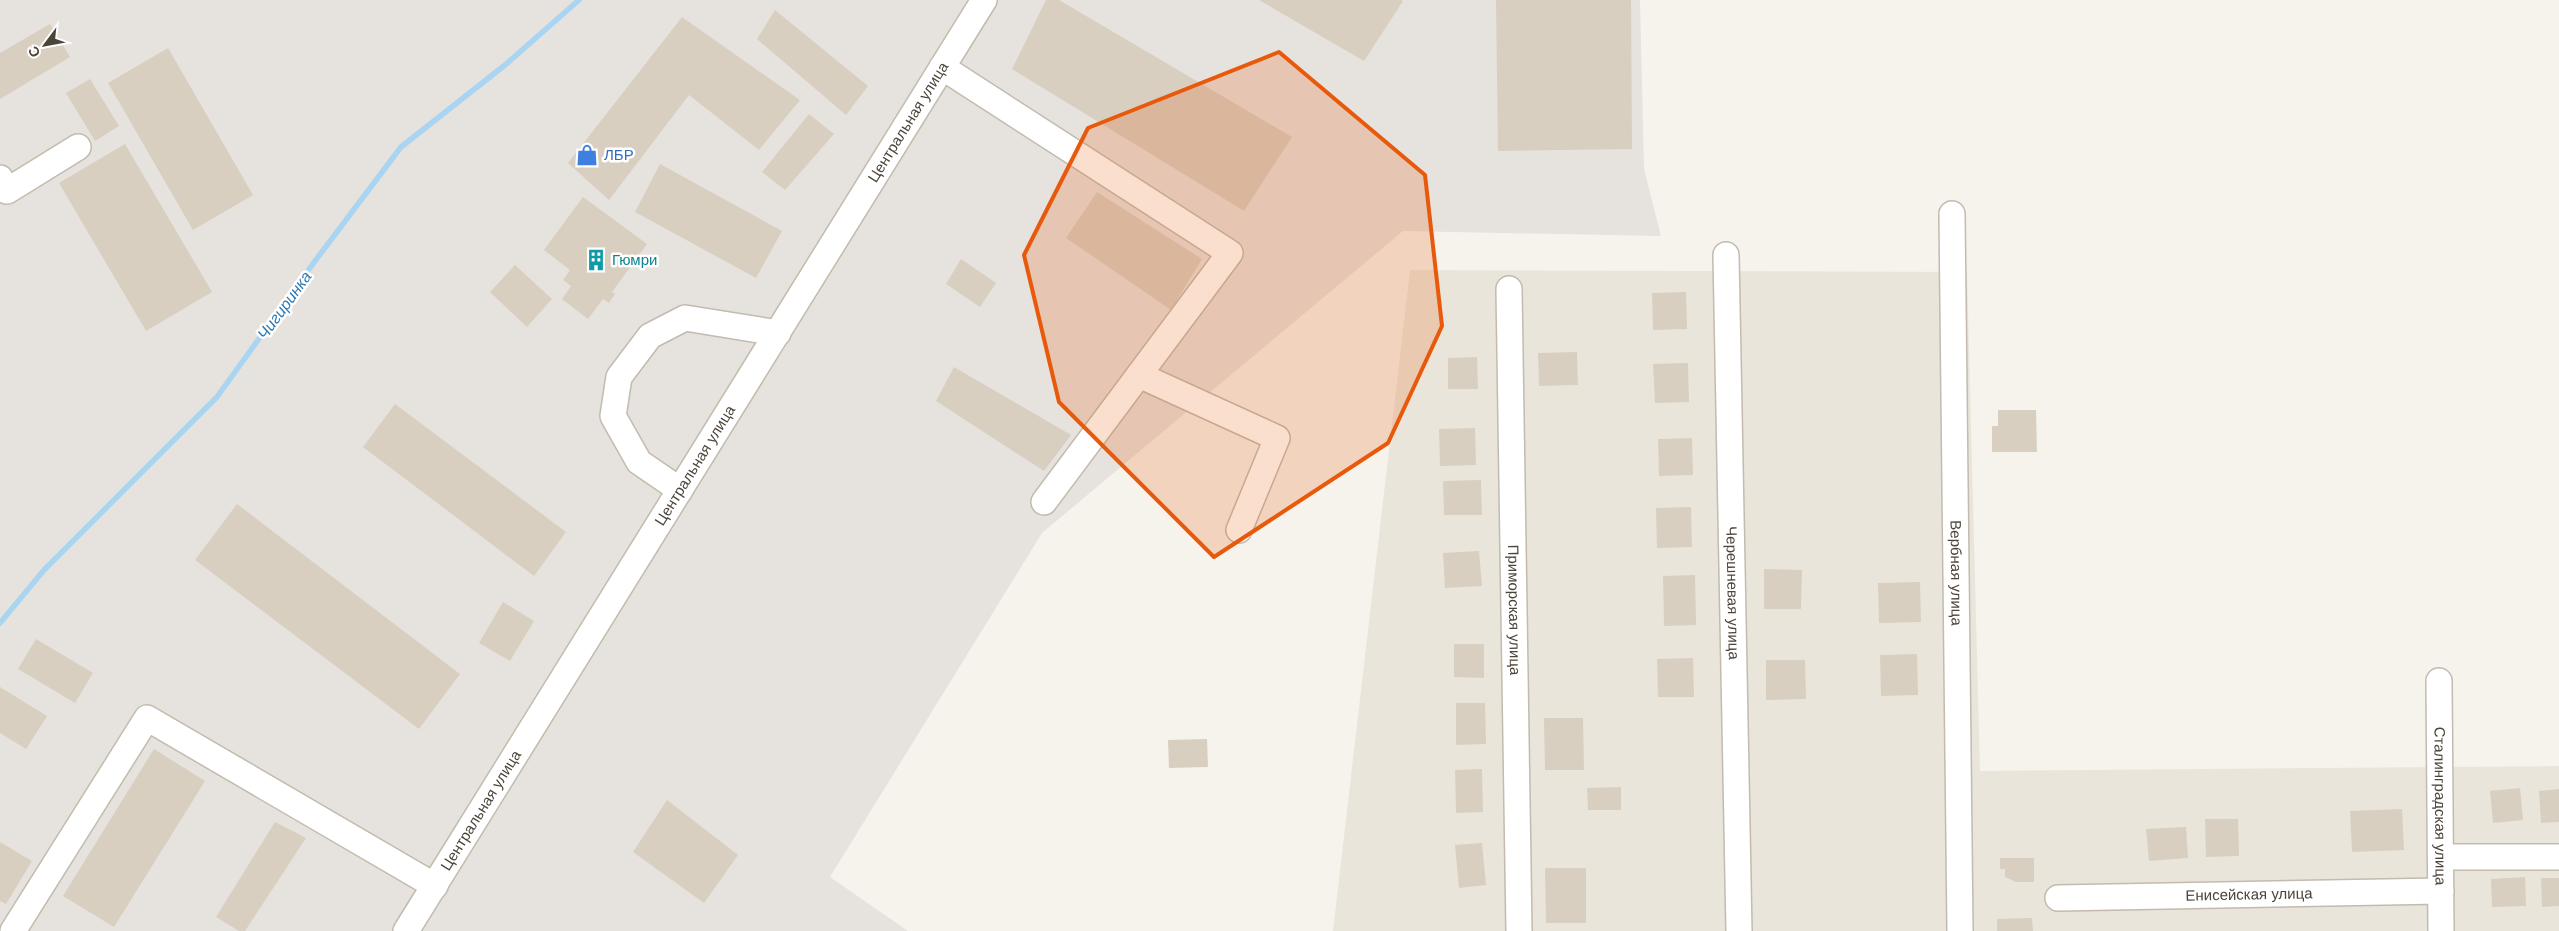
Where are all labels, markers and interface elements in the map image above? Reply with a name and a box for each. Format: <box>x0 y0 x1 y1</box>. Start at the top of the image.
north arrow <box>20 20 70 70</box>
text: С <box>25 43 43 60</box>
street label: Центральная улица <box>864 58 952 185</box>
shop icon: ЛБР <box>574 142 600 168</box>
place label: ЛБР <box>604 146 634 163</box>
building icon: Гюмри <box>583 247 609 273</box>
place label: Гюмри <box>612 251 657 268</box>
water label: Чигиринка <box>254 268 315 342</box>
street label: Центральная улица <box>651 401 739 528</box>
street label: Вербная улица <box>1947 520 1966 626</box>
street label: Черешневая улица <box>1723 526 1743 660</box>
street label: Приморская улица <box>1505 544 1524 676</box>
street label: Сталинградская улица <box>2431 727 2450 886</box>
street label: Центральная улица <box>437 746 524 873</box>
street label: Енисейская улица <box>2185 884 2313 904</box>

